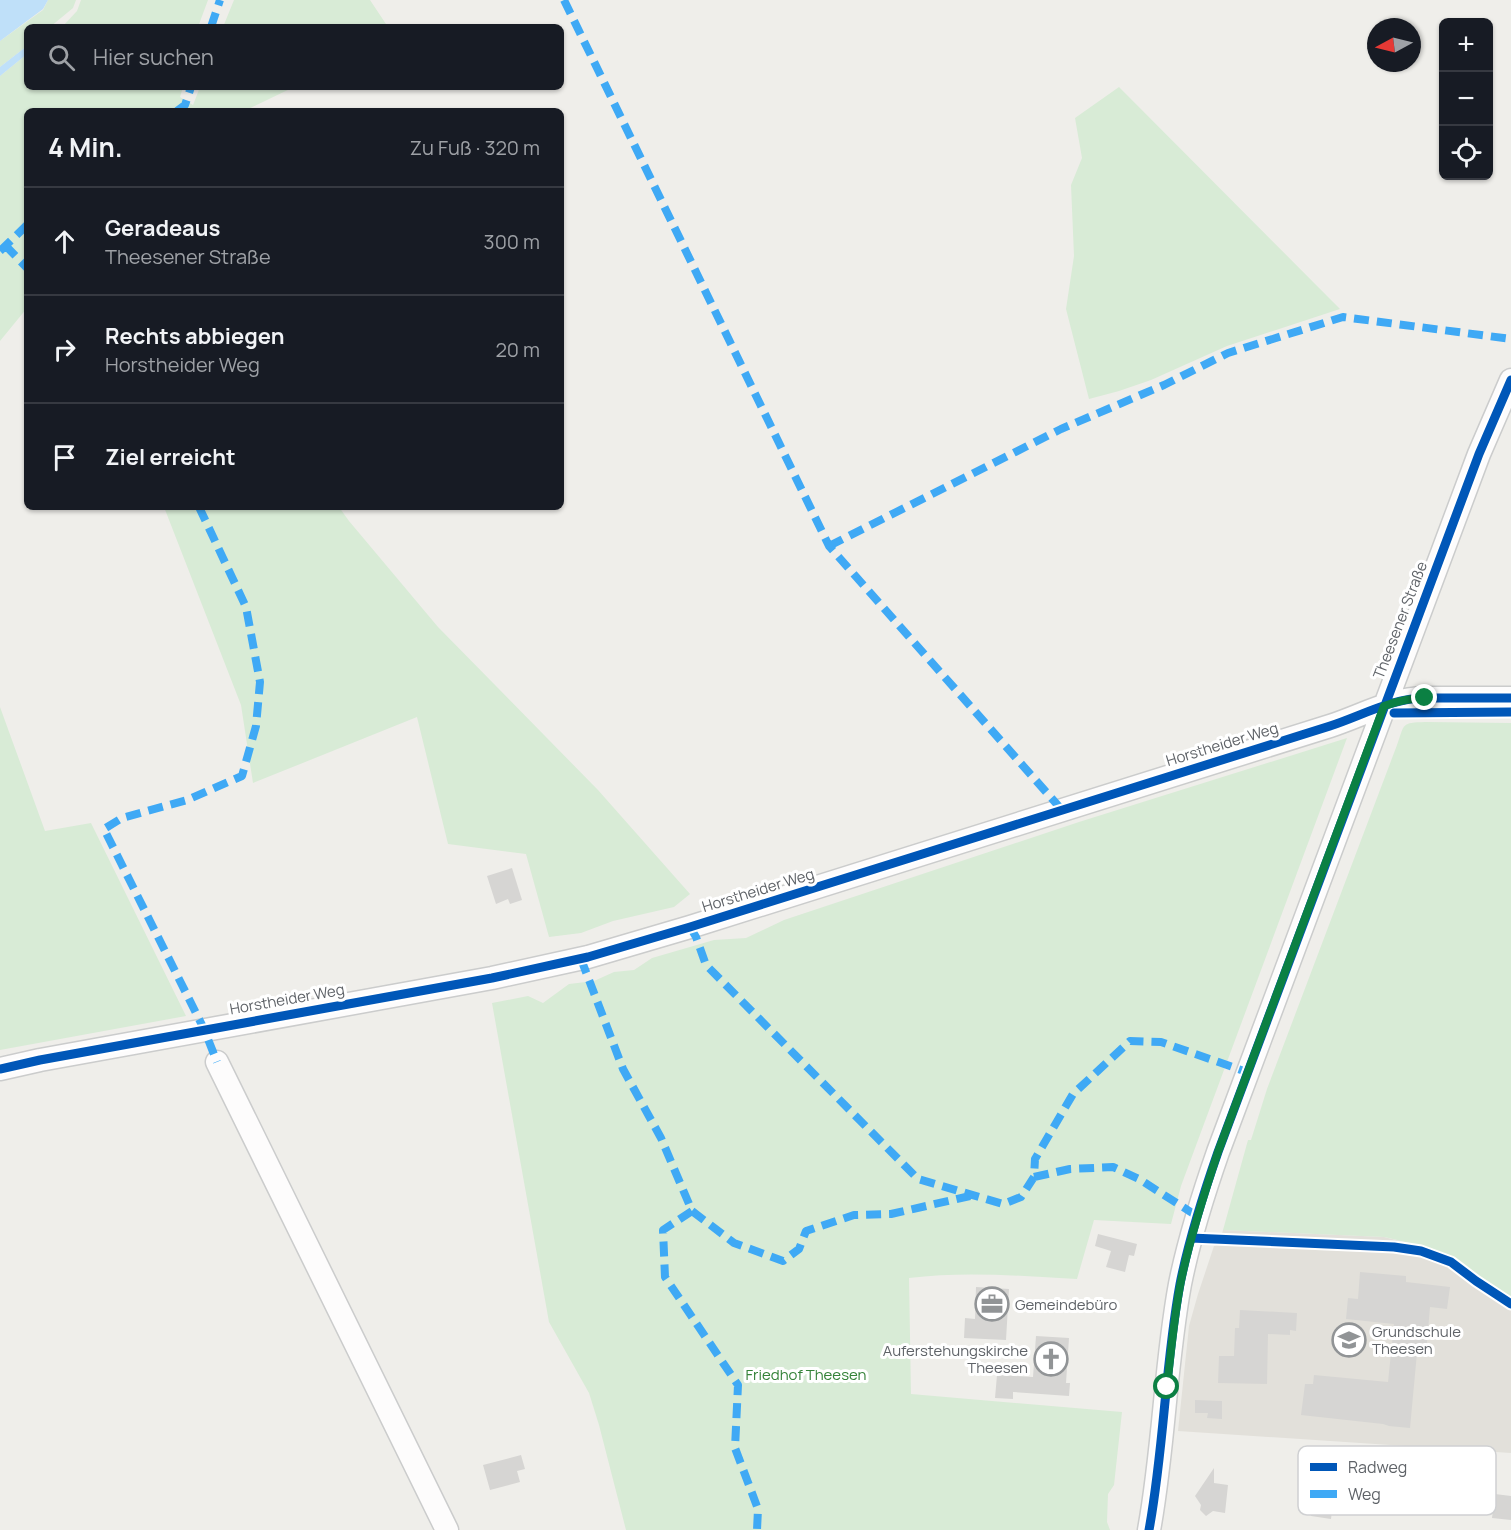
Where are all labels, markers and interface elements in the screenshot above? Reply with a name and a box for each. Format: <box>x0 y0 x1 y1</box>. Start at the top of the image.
north arrow <box>1367 18 1421 72</box>
map controls <box>1439 18 1493 180</box>
button: + <box>1439 18 1493 72</box>
search box <box>24 24 564 90</box>
icon: search <box>45 41 78 74</box>
text: Hier suchen <box>93 42 214 72</box>
button: − <box>1439 72 1493 126</box>
button: locate <box>1439 126 1493 180</box>
text: 4 Min. <box>48 129 123 165</box>
text: Zu Fuß · 320 m <box>410 134 540 161</box>
text: Geradeaus <box>105 213 220 243</box>
icon: ahead <box>48 225 81 258</box>
text: 300 m <box>484 228 540 255</box>
text: Theesener Straße <box>105 243 271 270</box>
text: Rechts abbiegen <box>105 321 284 351</box>
icon: right <box>48 333 81 366</box>
text: 20 m <box>495 336 540 363</box>
text: Horstheider Weg <box>105 351 260 378</box>
icon: arrive <box>48 441 81 474</box>
text: Ziel erreicht <box>105 442 236 472</box>
street label: Theesener Straße <box>1368 558 1432 682</box>
route end <box>1411 684 1437 710</box>
street label: Horstheider Weg <box>1163 717 1281 771</box>
street label: Horstheider Weg <box>699 863 817 917</box>
street label: Horstheider Weg <box>228 979 346 1019</box>
office icon: Gemeindebüro <box>974 1286 1010 1322</box>
place label: Gemeindebüro <box>1015 1294 1118 1315</box>
place label: Grundschule Theesen <box>1372 1321 1461 1359</box>
school or university icon: Grundschule Theesen <box>1331 1322 1367 1358</box>
place label: Auferstehungskirche Theesen <box>883 1340 1028 1378</box>
church icon: Auferstehungskirche Theesen <box>1033 1341 1069 1377</box>
park label: Friedhof Theesen <box>746 1364 867 1385</box>
route start <box>1153 1373 1179 1399</box>
legend <box>1298 1446 1496 1515</box>
text: Radweg <box>1348 1456 1407 1478</box>
text: Weg <box>1348 1483 1381 1505</box>

